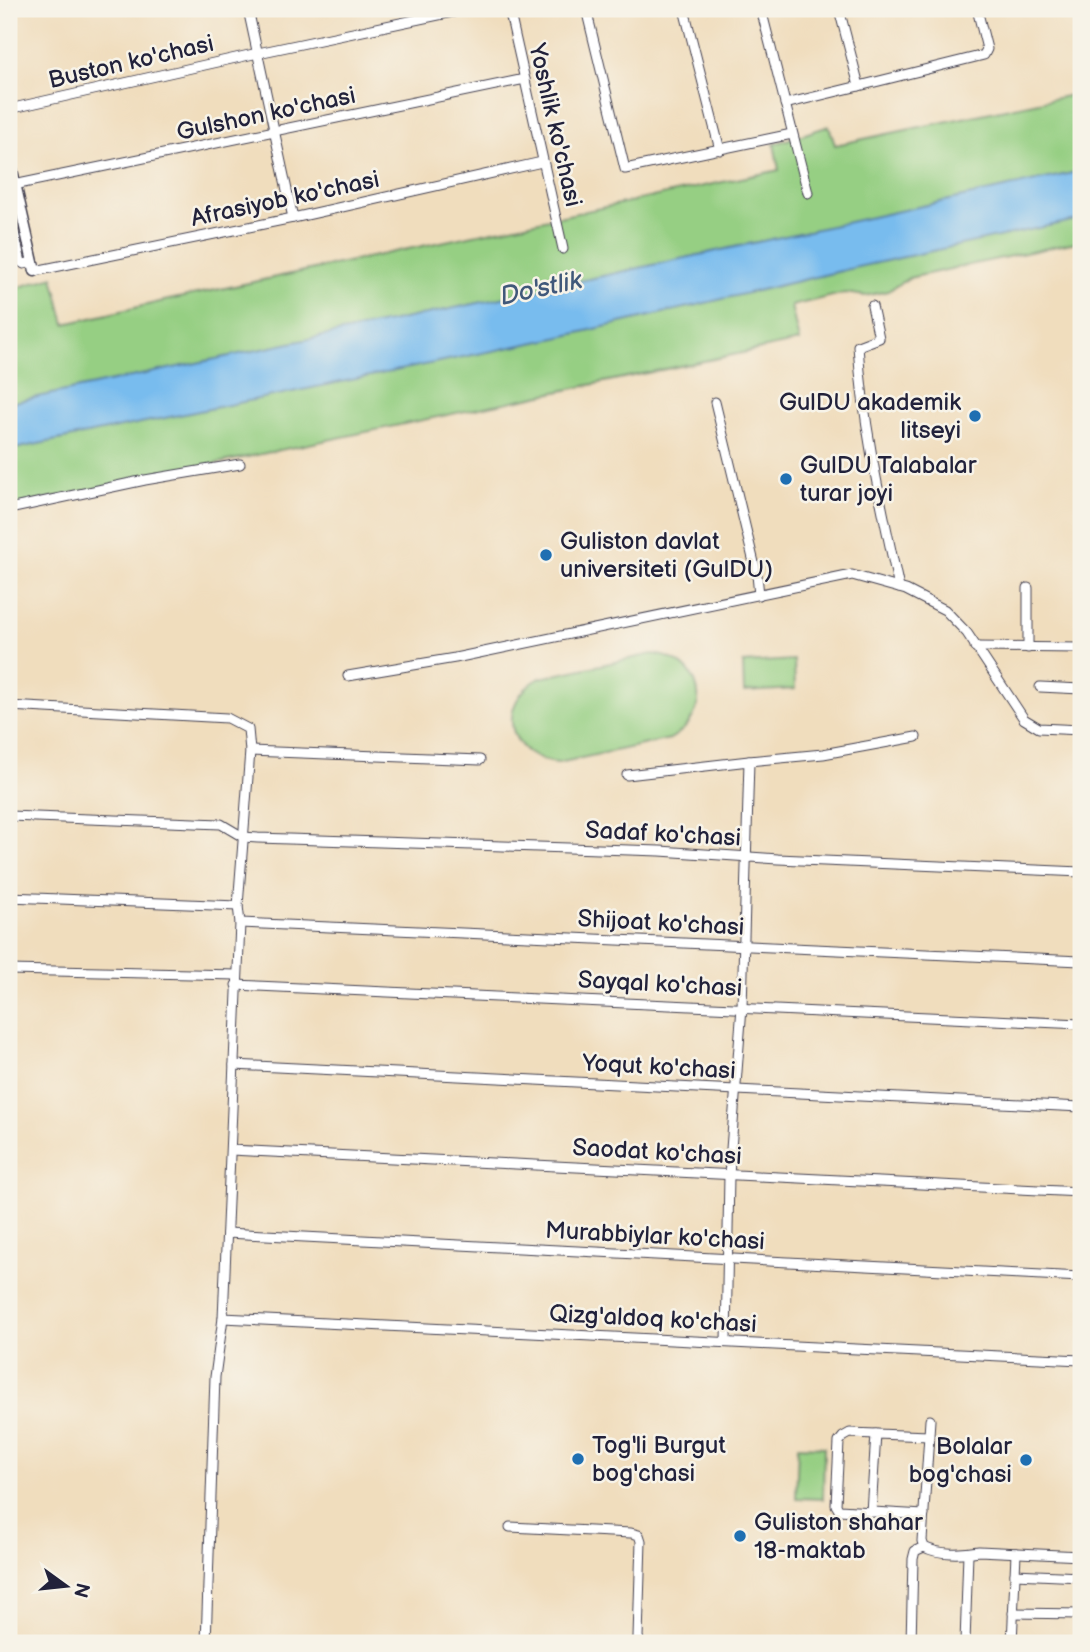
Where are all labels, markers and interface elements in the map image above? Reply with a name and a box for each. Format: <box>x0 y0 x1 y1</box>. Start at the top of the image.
street label: Buston ko'chasi <box>46 29 216 95</box>
street label: Yoshlik ko'chasi <box>522 40 588 209</box>
street label: Gulshon ko'chasi <box>174 81 358 147</box>
street label: Afrasiyob ko'chasi <box>188 165 382 233</box>
water label: Do'stlik <box>497 265 586 313</box>
place label: GulDU akademik litseyi <box>779 388 961 445</box>
marker: GulDU akademik litseyi <box>967 408 983 424</box>
place label: GulDU Talabalar turar joyi <box>800 451 977 508</box>
marker: GulDU Talabalar turar joyi <box>778 471 794 487</box>
place label: Guliston davlat universiteti (GulDU) <box>560 527 773 584</box>
marker: Guliston davlat universiteti (GulDU) <box>538 547 554 563</box>
street label: Sadaf ko'chasi <box>584 815 742 853</box>
street label: Shijoat ko'chasi <box>577 904 745 942</box>
street label: Sayqal ko'chasi <box>577 965 743 1003</box>
street label: Yoqut ko'chasi <box>581 1048 736 1085</box>
street label: Saodat ko'chasi <box>572 1133 742 1171</box>
street label: Murabbiylar ko'chasi <box>544 1216 766 1256</box>
street label: Qizg'aldoq ko'chasi <box>549 1299 757 1339</box>
place label: Tog'li Burgut bog'chasi <box>592 1431 726 1488</box>
place label: Bolalar bog'chasi <box>909 1432 1012 1489</box>
marker: Tog'li Burgut bog'chasi <box>570 1451 586 1467</box>
marker: Bolalar bog'chasi <box>1018 1452 1034 1468</box>
place label: Guliston shahar 18-maktab <box>754 1508 923 1565</box>
marker: Guliston shahar 18-maktab <box>732 1528 748 1544</box>
north arrow <box>32 1550 102 1620</box>
text: N <box>68 1580 94 1600</box>

